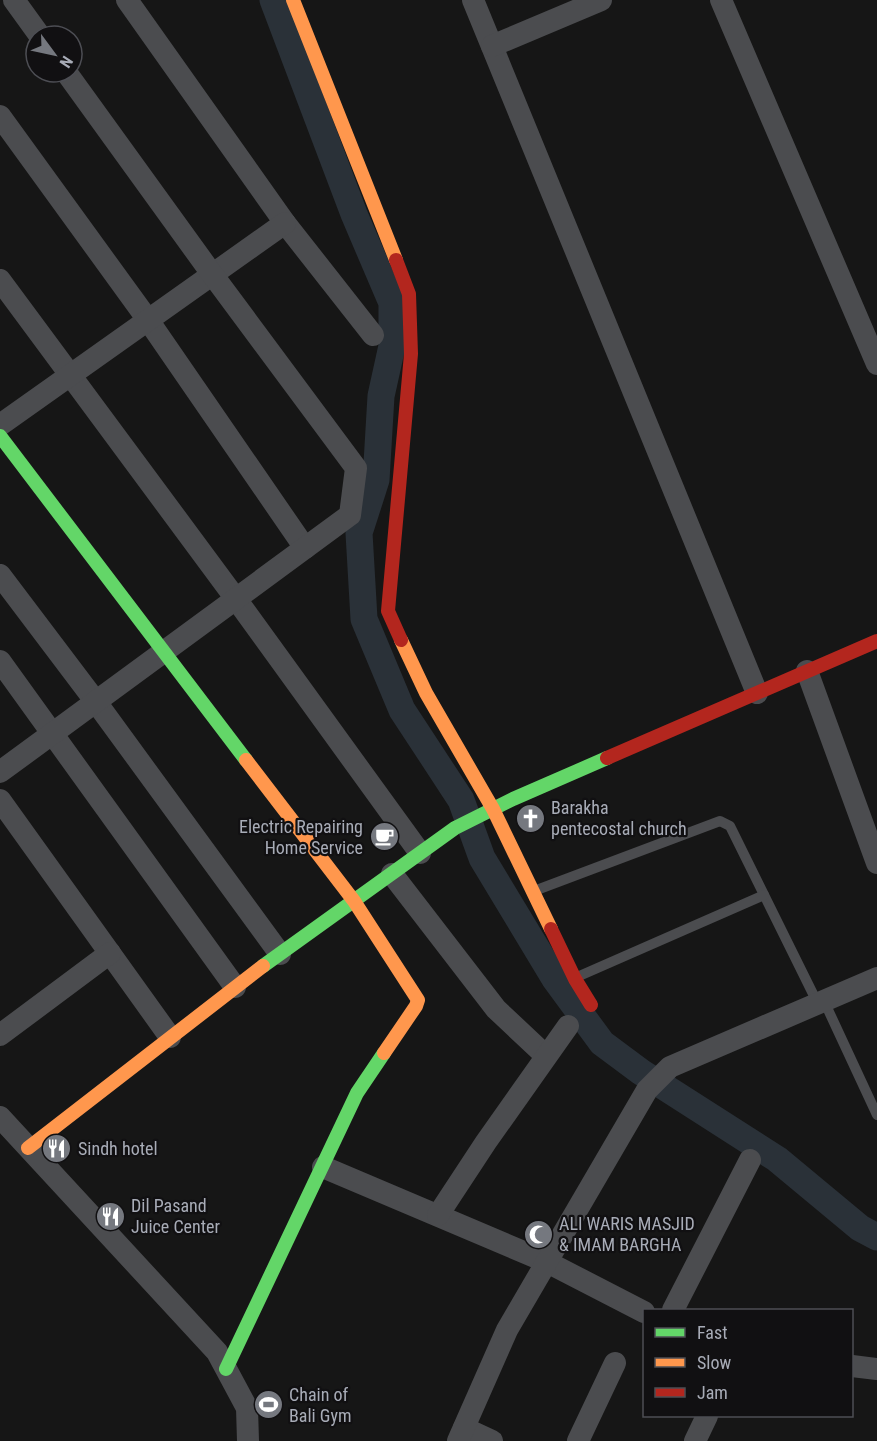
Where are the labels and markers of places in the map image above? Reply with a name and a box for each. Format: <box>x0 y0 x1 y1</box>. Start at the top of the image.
place label: Barakha pentecostal church <box>551 797 687 839</box>
church icon: Barakha pentecostal church <box>514 802 546 834</box>
place label: Electric Repairing Home Service <box>239 816 363 858</box>
cafe icon: Electric Repairing Home Service <box>368 821 400 853</box>
restaurant icon: Sindh hotel <box>41 1133 73 1165</box>
place label: Sindh hotel <box>78 1138 158 1159</box>
place label: Dil Pasand Juice Center <box>131 1195 221 1237</box>
restaurant icon: Dil Pasand Juice Center <box>94 1200 126 1232</box>
place label: ALI WARIS MASJID & IMAM BARGHA <box>559 1213 695 1255</box>
mosque icon: ALI WARIS MASJID & IMAM BARGHA <box>522 1218 554 1250</box>
place label: Chain of Bali Gym <box>289 1384 352 1426</box>
sports icon: Chain of Bali Gym <box>252 1389 284 1421</box>

